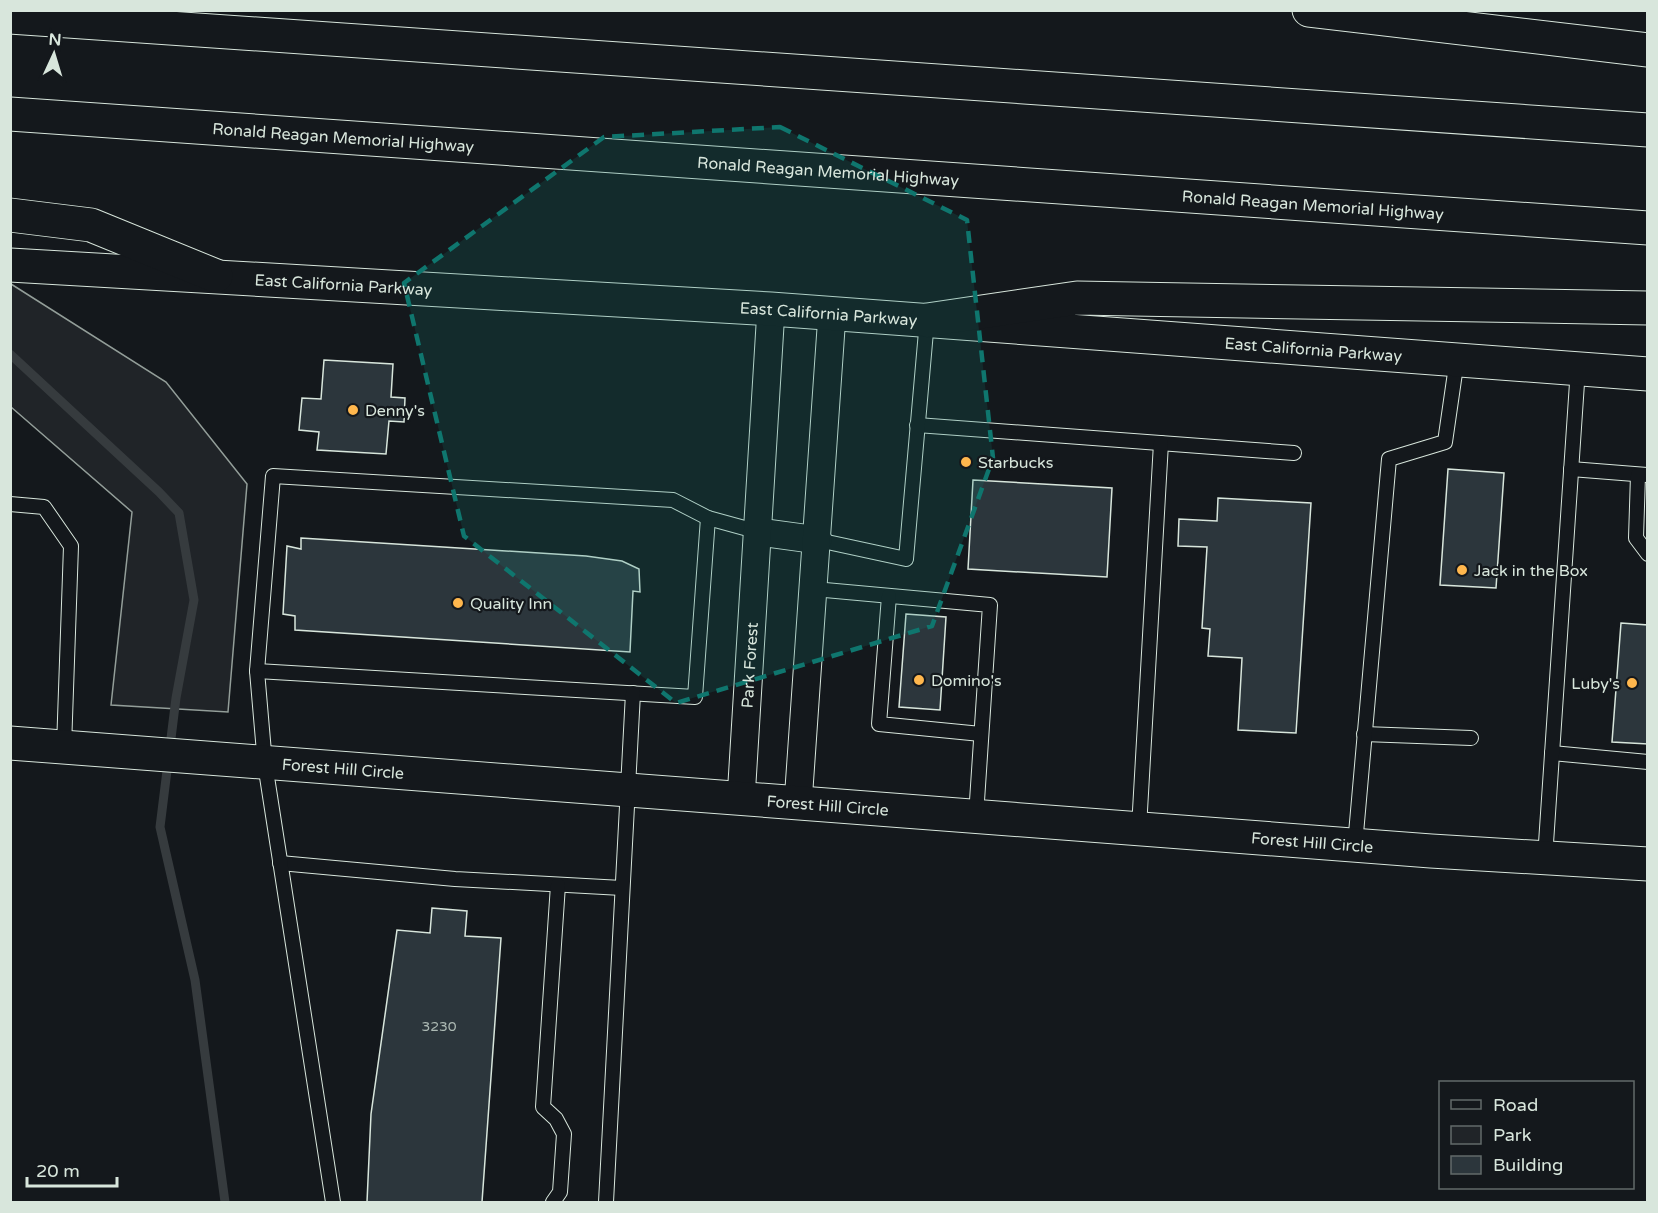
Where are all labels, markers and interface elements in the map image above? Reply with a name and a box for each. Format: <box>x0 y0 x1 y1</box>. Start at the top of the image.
north arrow <box>24 24 84 84</box>
text: N <box>48 30 62 50</box>
street label: Ronald Reagan Memorial Highway <box>212 119 475 157</box>
street label: Ronald Reagan Memorial Highway <box>696 153 960 191</box>
street label: Ronald Reagan Memorial Highway <box>1181 187 1445 225</box>
street label: East California Parkway <box>254 270 433 300</box>
street label: East California Parkway <box>739 298 918 331</box>
street label: East California Parkway <box>1224 334 1403 367</box>
place label: Denny's <box>365 401 425 421</box>
marker: Denny's <box>346 403 360 417</box>
place label: Starbucks <box>978 453 1053 473</box>
marker: Starbucks <box>959 455 973 469</box>
place label: Jack in the Box <box>1474 561 1588 581</box>
marker: Jack in the Box <box>1455 563 1469 577</box>
place label: Quality Inn <box>470 594 552 614</box>
marker: Quality Inn <box>451 596 465 610</box>
street label: Park Forest <box>738 622 763 709</box>
place label: Domino's <box>931 671 1002 691</box>
marker: Domino's <box>912 673 926 687</box>
place label: Luby's <box>1571 674 1620 694</box>
marker: Luby's <box>1625 676 1639 690</box>
street label: Forest Hill Circle <box>281 755 405 784</box>
street label: Forest Hill Circle <box>766 792 889 821</box>
street label: Forest Hill Circle <box>1250 828 1374 858</box>
house number: 3230 <box>421 1018 457 1035</box>
legend <box>1439 1081 1634 1189</box>
text: Road <box>1493 1094 1538 1116</box>
text: Park <box>1493 1124 1532 1146</box>
scale bar <box>27 1150 117 1188</box>
text: Building <box>1493 1154 1563 1176</box>
text: 20 m <box>36 1160 80 1182</box>

